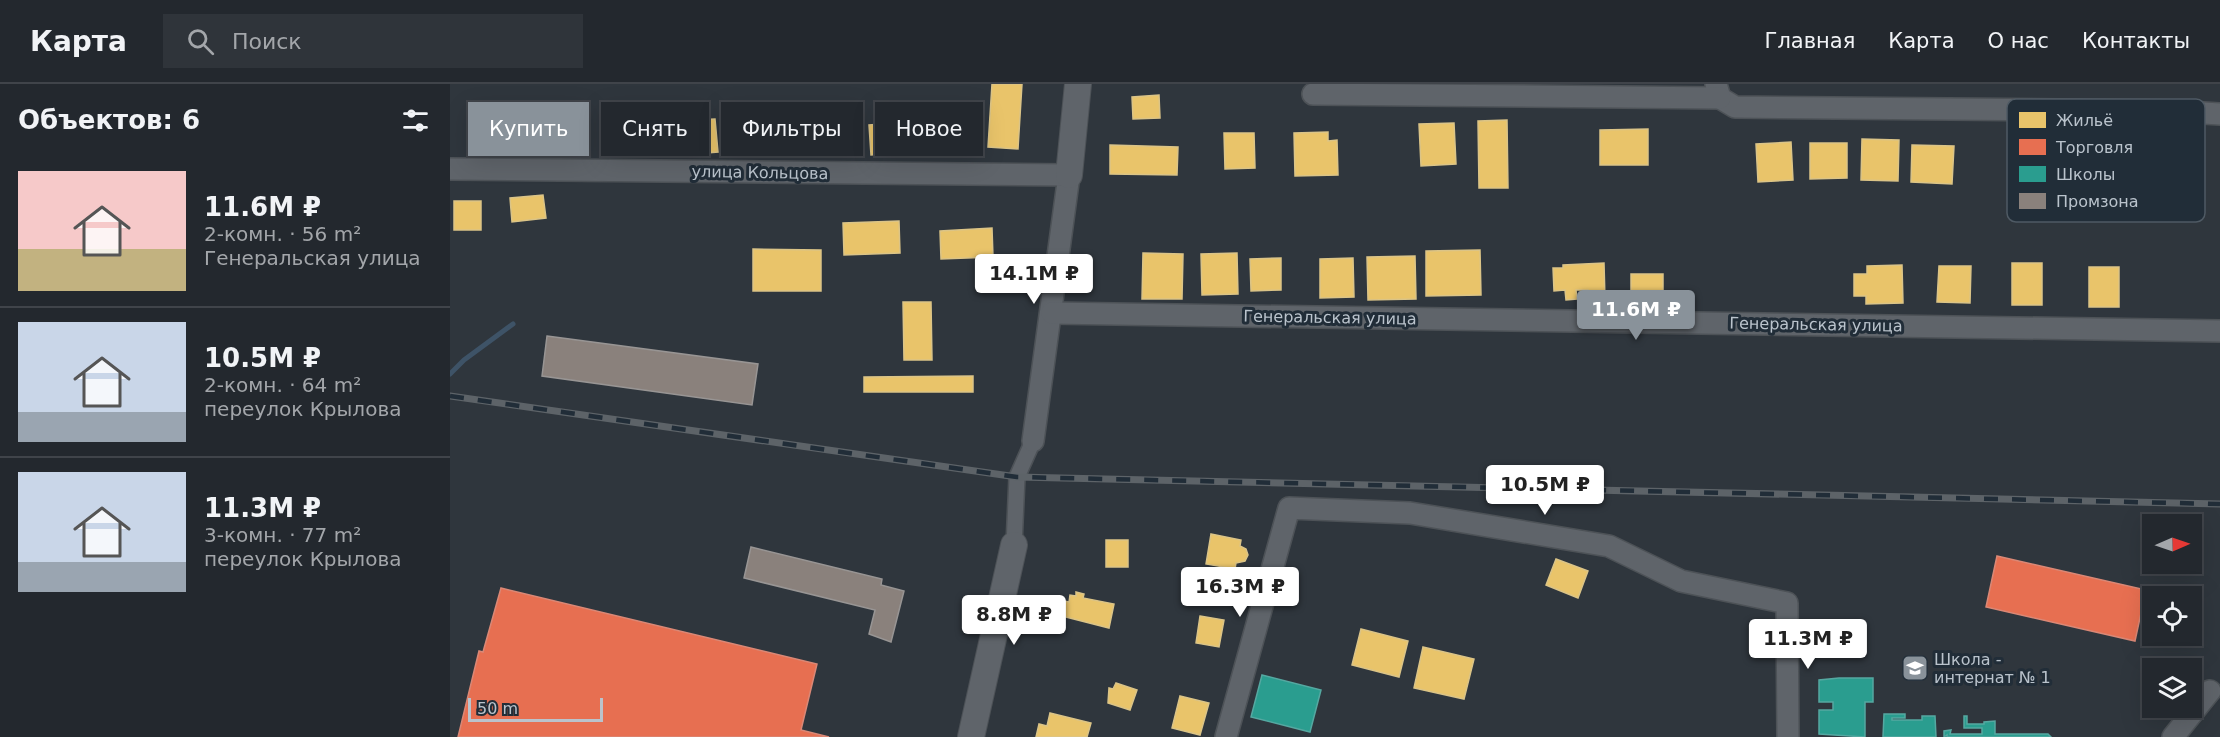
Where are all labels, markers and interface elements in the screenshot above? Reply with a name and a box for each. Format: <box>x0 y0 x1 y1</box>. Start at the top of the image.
search box <box>163 14 583 68</box>
text: Карта <box>30 25 127 58</box>
icon: search <box>184 25 217 58</box>
text: Поиск <box>232 29 302 54</box>
text: Главная <box>1765 29 1855 53</box>
text: Карта <box>1888 29 1955 53</box>
text: О нас <box>1988 29 2049 53</box>
text: Контакты <box>2082 29 2190 53</box>
legend <box>2007 99 2205 222</box>
chip: Купить <box>468 102 589 156</box>
chip: Снять <box>601 102 709 156</box>
chip: Фильтры <box>721 102 863 156</box>
chip: Новое <box>875 102 983 156</box>
icon: filters <box>399 104 432 137</box>
text: Объектов: 6 <box>18 105 200 135</box>
text: Жильё <box>2056 111 2113 130</box>
text: Торговля <box>2055 138 2133 157</box>
street label: улица Кольцова <box>692 162 828 183</box>
text: Школы <box>2056 165 2115 184</box>
text: 11.6M ₽ <box>204 192 321 222</box>
text: Промзона <box>2056 192 2139 211</box>
icon: home <box>66 195 138 267</box>
text: 2-комн. · 56 m² <box>204 222 361 246</box>
text: Генеральская улица <box>204 246 421 270</box>
pin: 14.1M ₽ <box>979 254 1089 305</box>
text: 14.1M ₽ <box>989 261 1079 285</box>
pin: 11.6M ₽ <box>1581 290 1691 341</box>
text: 11.6M ₽ <box>1591 297 1681 321</box>
street label: Генеральская улица <box>1243 306 1417 329</box>
street label: Генеральская улица <box>1729 313 1903 336</box>
text: 10.5M ₽ <box>204 343 321 373</box>
icon: home <box>66 346 138 418</box>
text: 2-комн. · 64 m² <box>204 373 361 397</box>
text: переулок Крылова <box>204 397 401 421</box>
pin: 10.5M ₽ <box>1490 465 1600 516</box>
text: 10.5M ₽ <box>1500 472 1590 496</box>
text: 11.3M ₽ <box>204 493 321 523</box>
icon: home <box>66 496 138 568</box>
north arrow <box>2142 514 2202 574</box>
map controls <box>2142 514 2202 718</box>
text: 3-комн. · 77 m² <box>204 523 361 547</box>
text: переулок Крылова <box>204 547 401 571</box>
pin: 16.3M ₽ <box>1185 567 1295 618</box>
text: 16.3M ₽ <box>1195 574 1285 598</box>
button: locate <box>2142 586 2202 646</box>
pin: 8.8M ₽ <box>965 595 1063 646</box>
text: 8.8M ₽ <box>976 602 1052 626</box>
pin: 11.3M ₽ <box>1753 619 1863 670</box>
text: 11.3M ₽ <box>1763 626 1853 650</box>
place label: Школа - интернат № 1 <box>1934 650 2051 687</box>
school or university icon: Школа - интернат № 1 <box>1900 653 1930 683</box>
button: layers <box>2142 658 2202 718</box>
scale bar <box>468 695 603 722</box>
text: 50 m <box>477 699 518 718</box>

